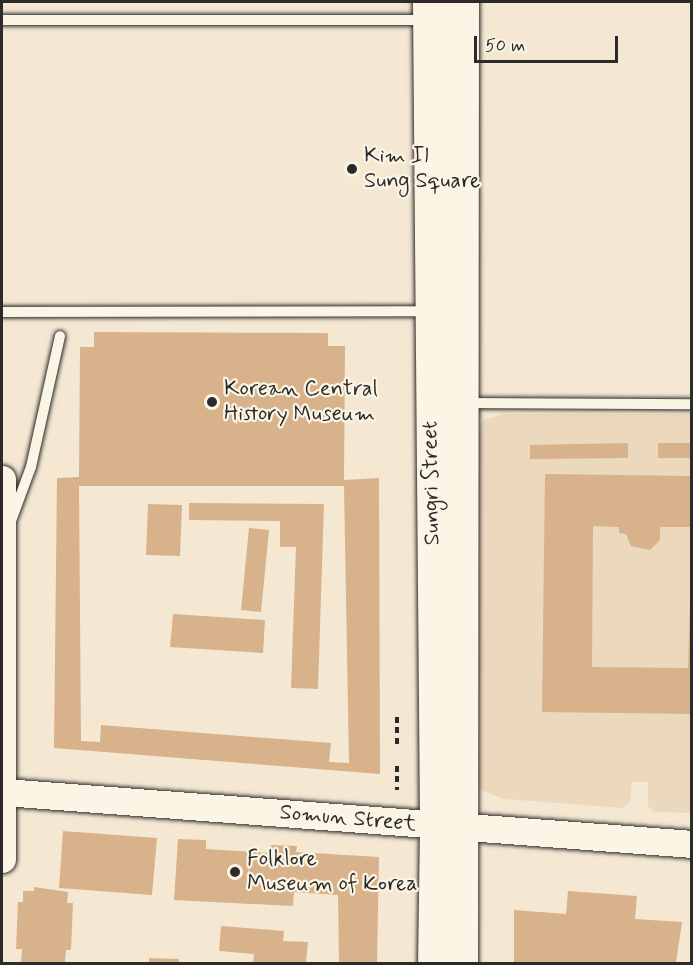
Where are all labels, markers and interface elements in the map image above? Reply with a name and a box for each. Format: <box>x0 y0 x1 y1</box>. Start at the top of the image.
scale bar <box>477 24 621 62</box>
text: 50 m <box>485 34 525 58</box>
place label: Kim Il Sung Square <box>364 143 480 194</box>
marker: Kim Il Sung Square <box>345 162 359 176</box>
place label: Korean Central History Museum <box>224 376 379 428</box>
marker: Korean Central History Museum <box>205 395 219 409</box>
street label: Sungri Street <box>418 419 446 547</box>
street label: Somun Street <box>279 800 417 838</box>
place label: Folklore Museum of Korea <box>247 846 420 897</box>
marker: Folklore Museum of Korea <box>228 865 242 879</box>

